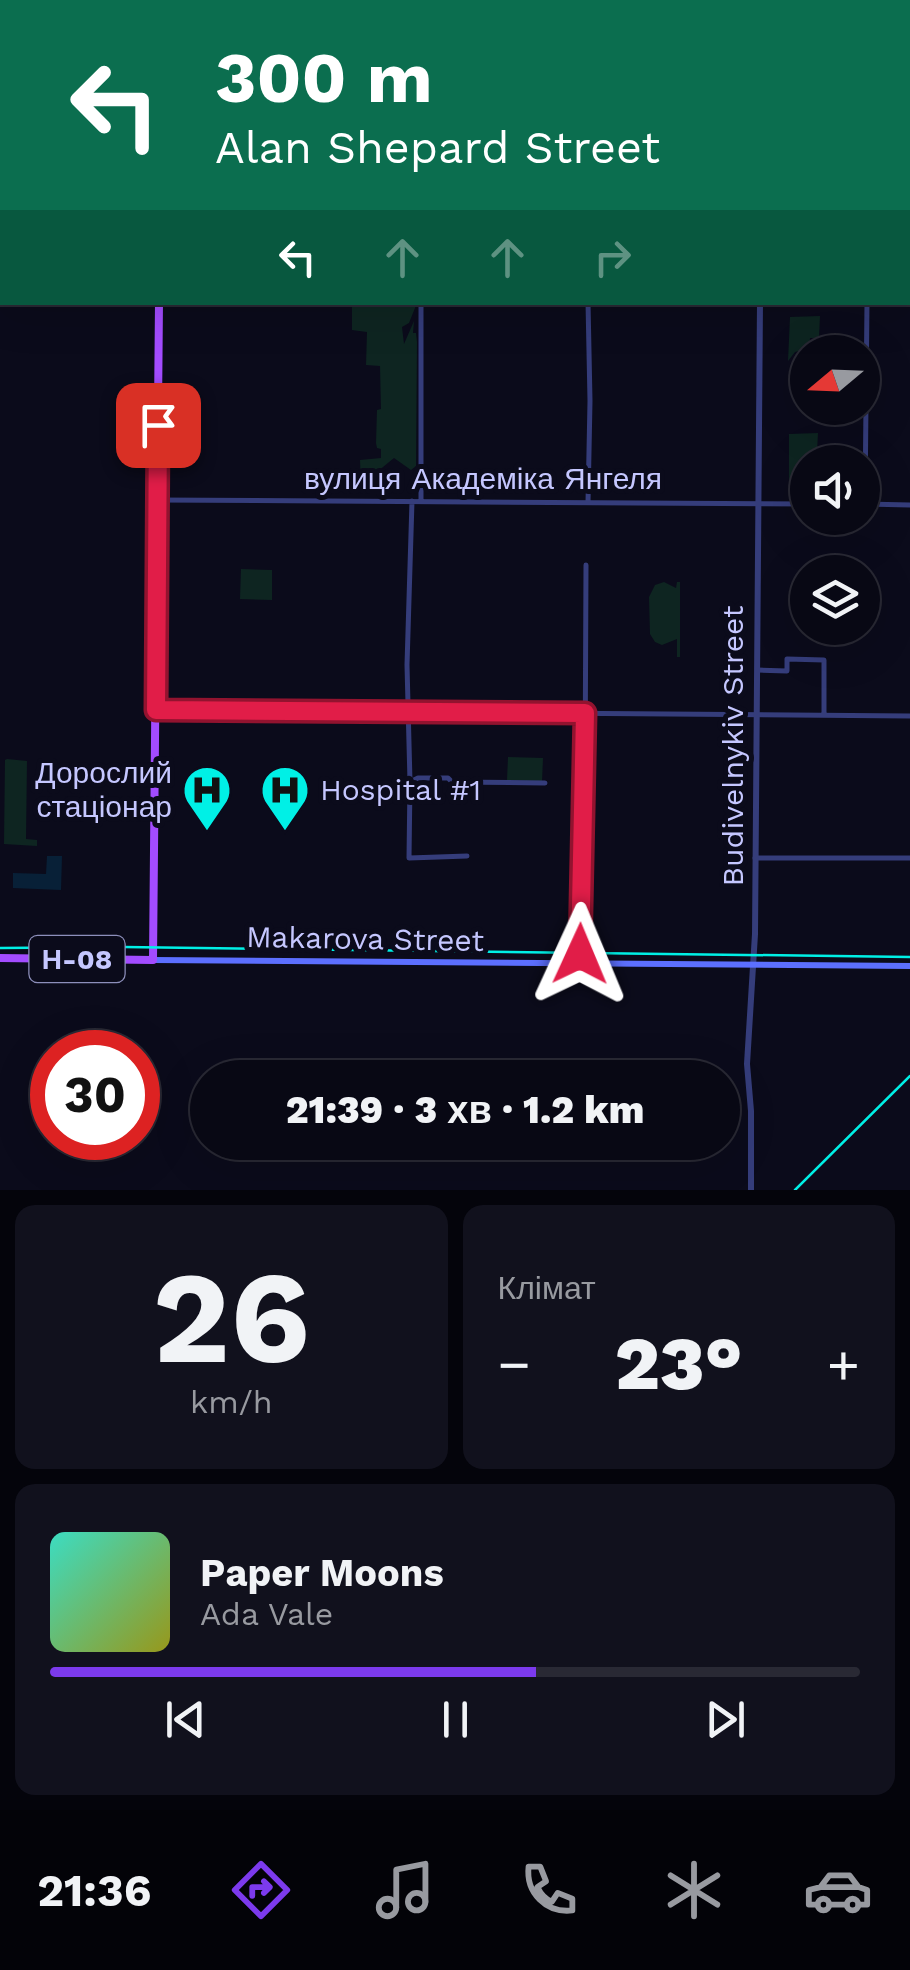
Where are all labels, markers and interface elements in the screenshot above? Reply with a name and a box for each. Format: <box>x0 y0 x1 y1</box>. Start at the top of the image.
text: 300 m <box>215 37 433 119</box>
icon: left <box>50 40 180 170</box>
text: Alan Shepard Street <box>215 121 660 174</box>
icon: left <box>270 230 325 285</box>
icon: ahead <box>375 230 430 285</box>
icon: ahead <box>480 230 535 285</box>
icon: right <box>585 230 640 285</box>
north arrow <box>790 335 880 425</box>
map controls <box>790 335 880 645</box>
pin <box>116 383 201 468</box>
icon: arrive <box>131 398 186 453</box>
button: sound <box>790 445 880 535</box>
street label: вулиця Академіка Янгеля <box>304 461 662 496</box>
button: layers <box>790 555 880 645</box>
street label: Budivelnykiv Street <box>715 605 750 886</box>
place label: Дорослий стаціонар <box>35 755 172 824</box>
hospital icon: Дорослий стаціонар <box>181 764 233 832</box>
hospital icon: Hospital #1 <box>259 764 311 832</box>
place label: Hospital #1 <box>320 772 481 807</box>
position arrow <box>528 902 632 1006</box>
street label: Makarova Street <box>246 919 485 958</box>
road number: Н-08 <box>30 936 124 982</box>
speed limit sign: 30 <box>30 1030 160 1160</box>
text: 21:39 · 3 хв · 1.2 km <box>286 1088 644 1132</box>
text: 26 <box>152 1241 310 1394</box>
text: Клімат <box>498 1269 596 1307</box>
text: 23° <box>615 1319 743 1407</box>
text: − <box>498 1332 531 1396</box>
text: + <box>827 1332 860 1396</box>
text: km/h <box>190 1383 272 1421</box>
text: Paper Moons <box>200 1551 444 1595</box>
text: Ada Vale <box>200 1595 333 1633</box>
icon: previous <box>158 1692 213 1747</box>
icon: pause <box>428 1692 483 1747</box>
icon: next <box>698 1692 753 1747</box>
icon: directions <box>226 1855 296 1925</box>
icon: music <box>370 1855 440 1925</box>
icon: phone <box>514 1855 584 1925</box>
icon: climate <box>659 1855 729 1925</box>
icon: car <box>803 1855 873 1925</box>
text: 21:36 <box>37 1864 151 1917</box>

